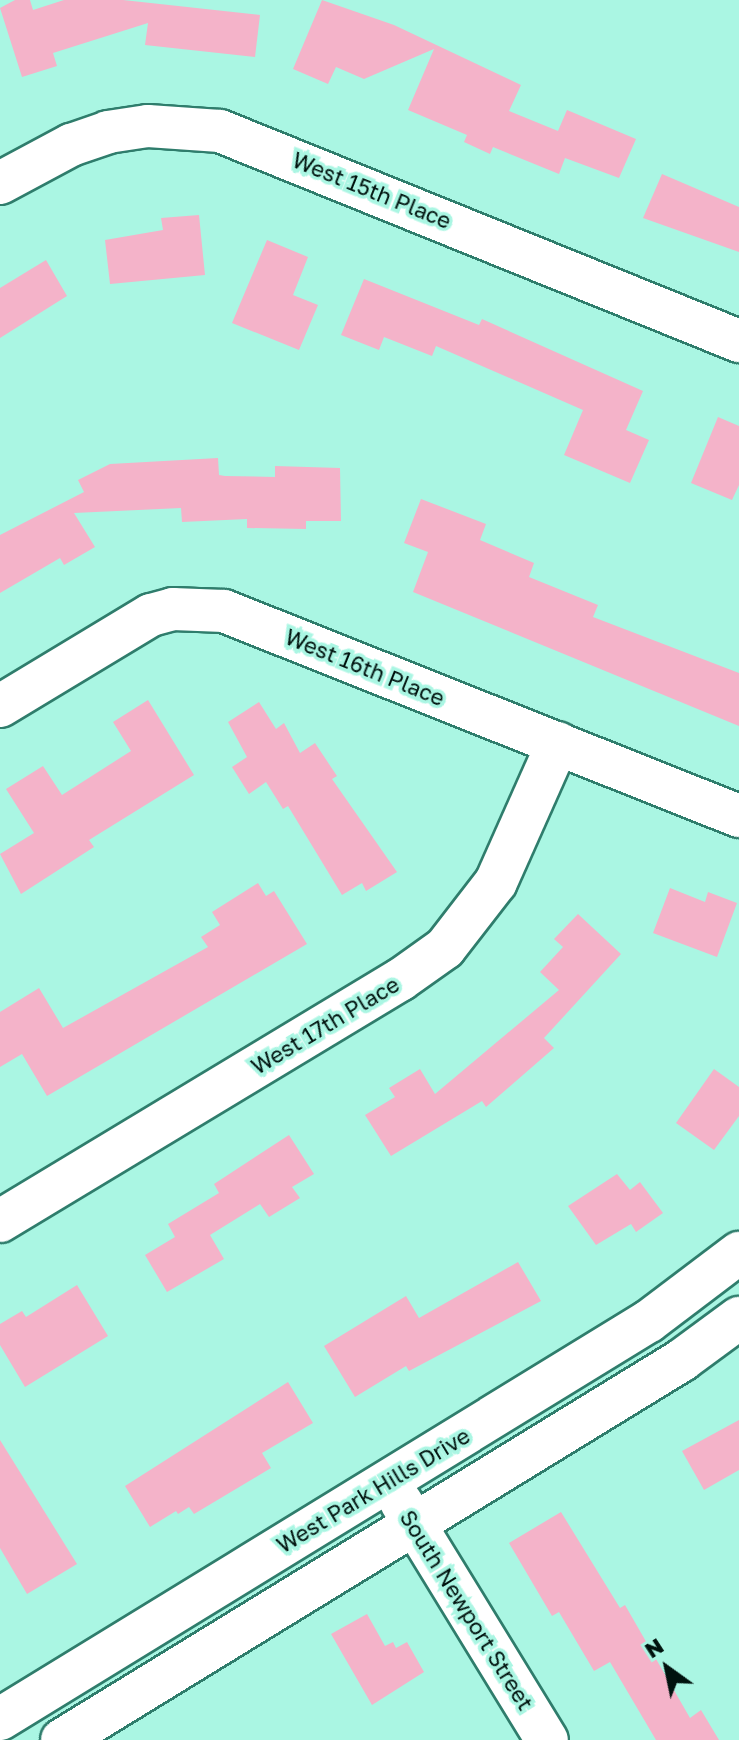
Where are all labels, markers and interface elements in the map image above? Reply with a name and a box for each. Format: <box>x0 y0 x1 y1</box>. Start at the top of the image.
street label: West 15th Place <box>289 146 455 234</box>
street label: West 16th Place <box>282 623 448 711</box>
street label: West 17th Place <box>246 970 404 1080</box>
street label: West Park Hills Drive <box>272 1422 474 1558</box>
street label: South Newport Street <box>395 1505 539 1715</box>
north arrow <box>627 1628 707 1708</box>
text: N <box>639 1632 668 1663</box>

